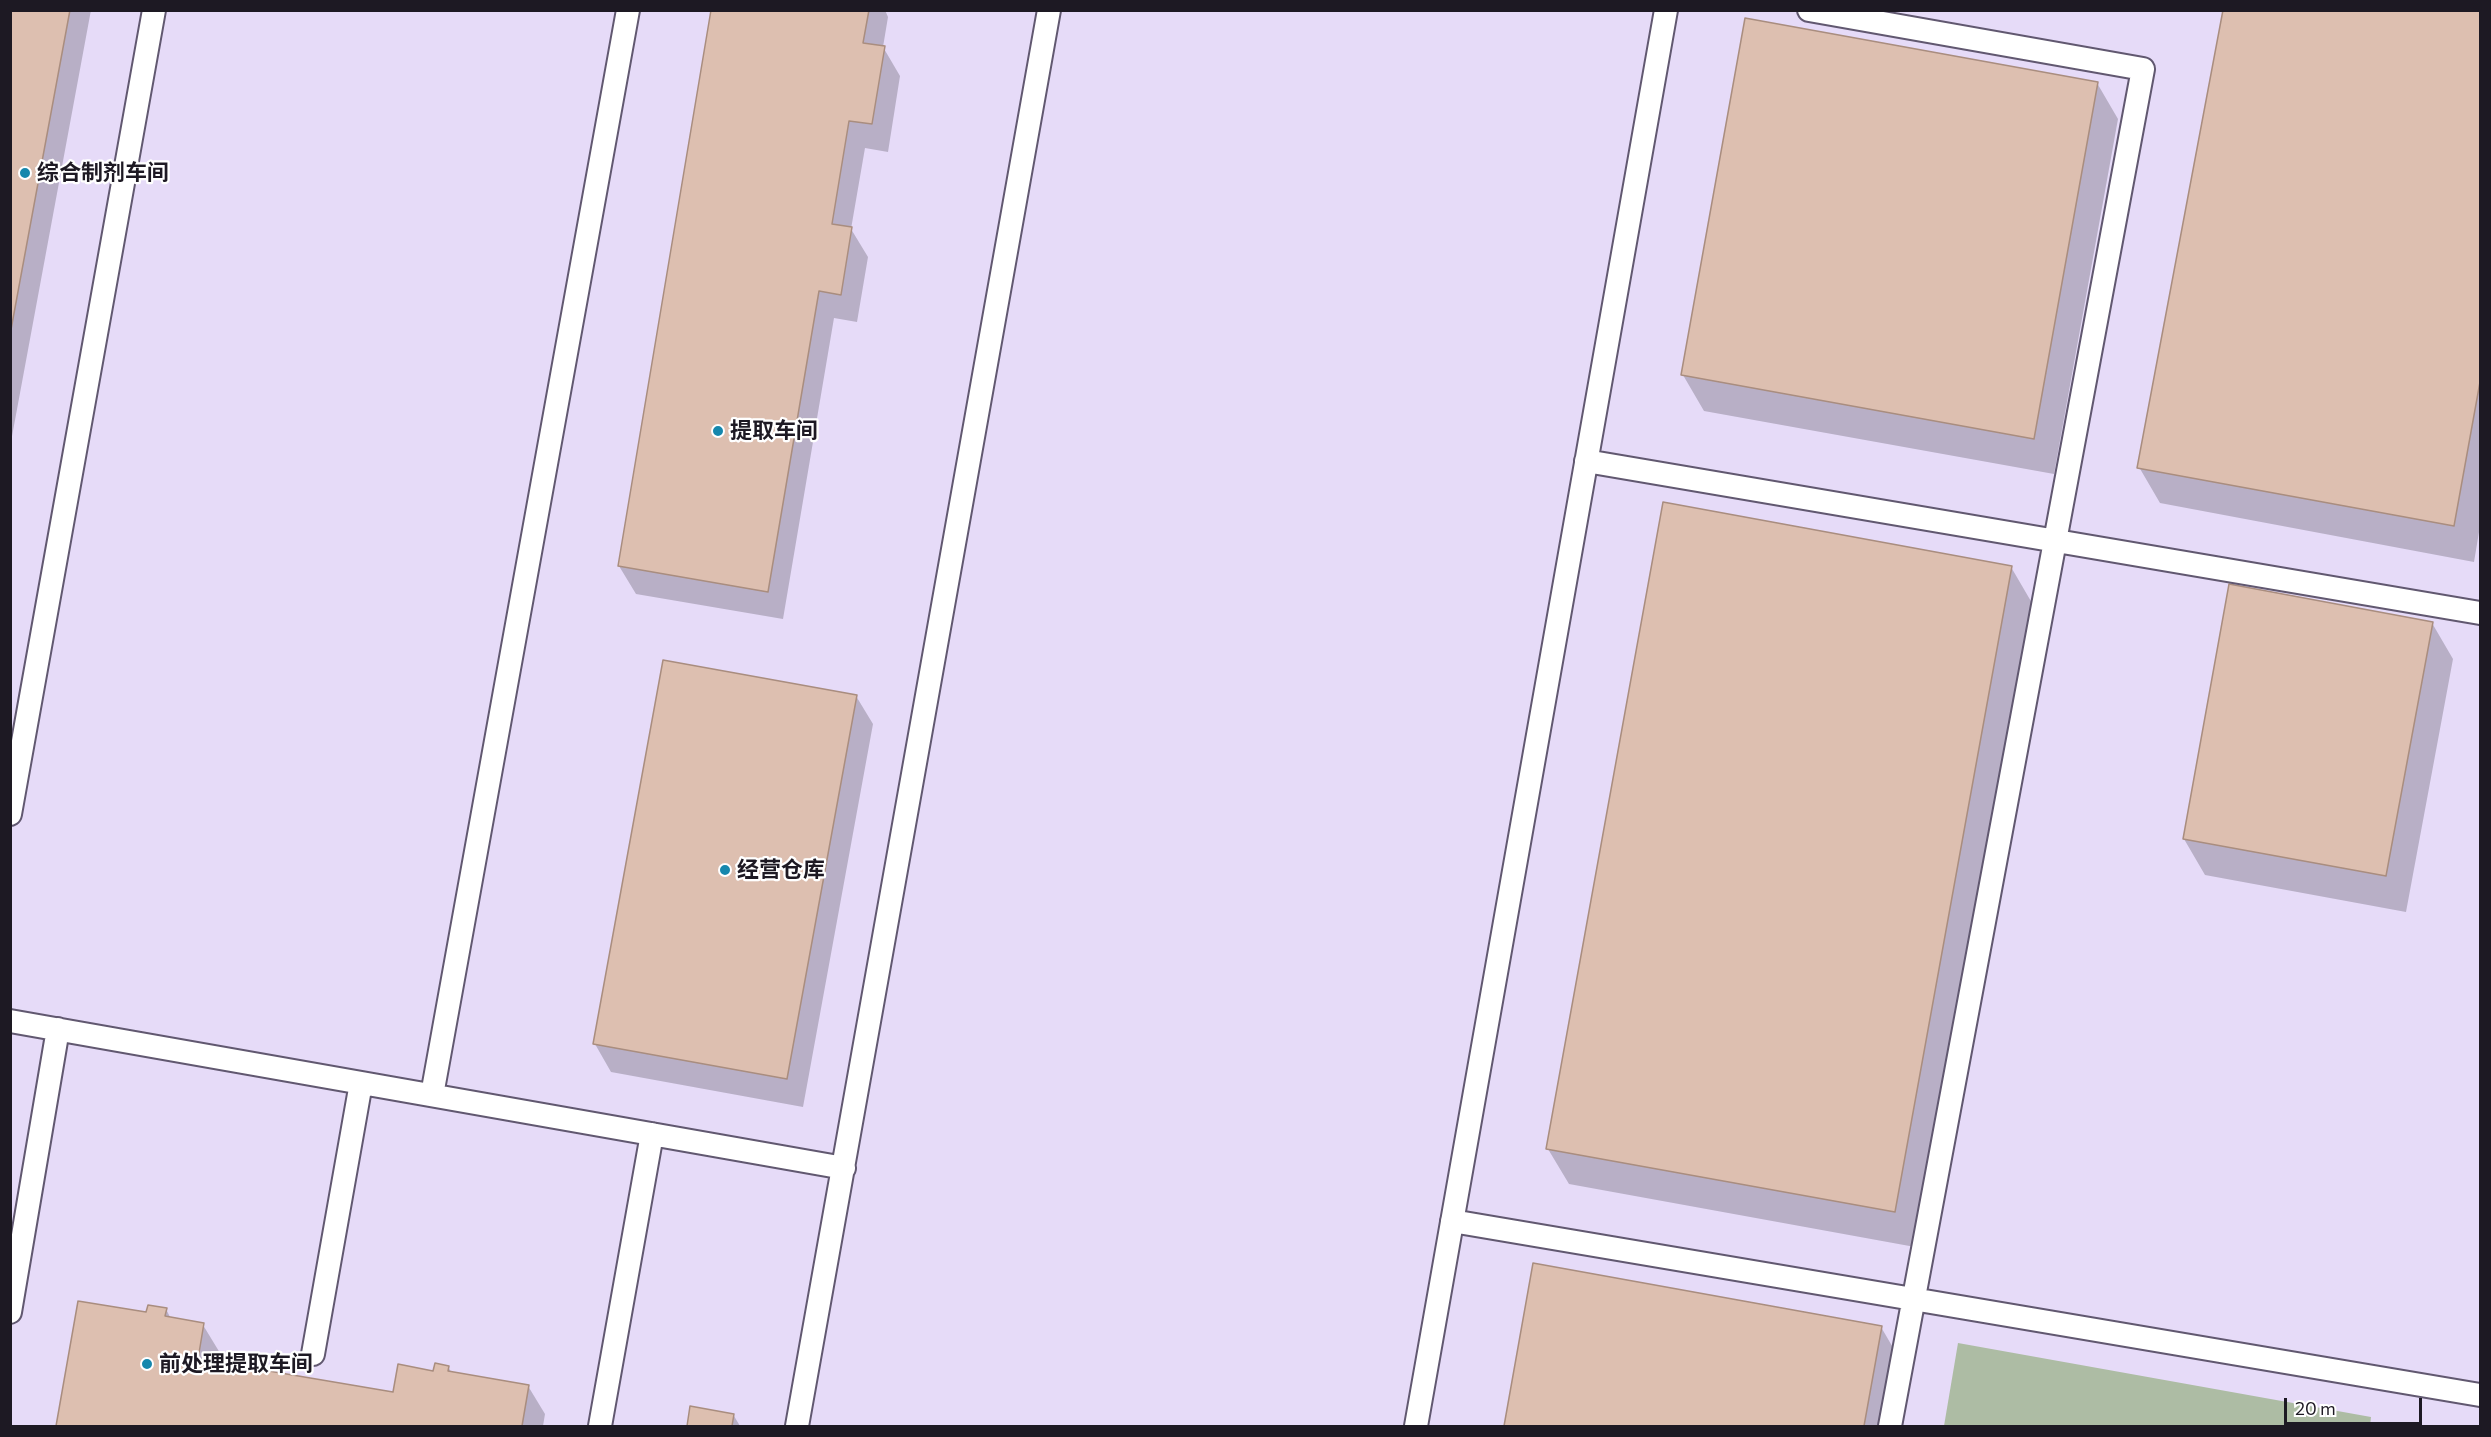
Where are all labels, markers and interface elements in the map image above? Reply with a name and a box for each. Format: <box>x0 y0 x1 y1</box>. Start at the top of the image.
place label: 综合制剂车间 <box>37 160 169 186</box>
marker: 综合制剂车间 <box>18 166 32 180</box>
place label: 提取车间 <box>730 418 818 444</box>
marker: 提取车间 <box>711 424 725 438</box>
place label: 经营仓库 <box>737 857 825 883</box>
marker: 经营仓库 <box>718 863 732 877</box>
place label: 前处理提取车间 <box>159 1351 313 1377</box>
marker: 前处理提取车间 <box>140 1357 154 1371</box>
scale bar <box>2287 1386 2425 1424</box>
text: 20 m <box>2295 1397 2336 1419</box>

